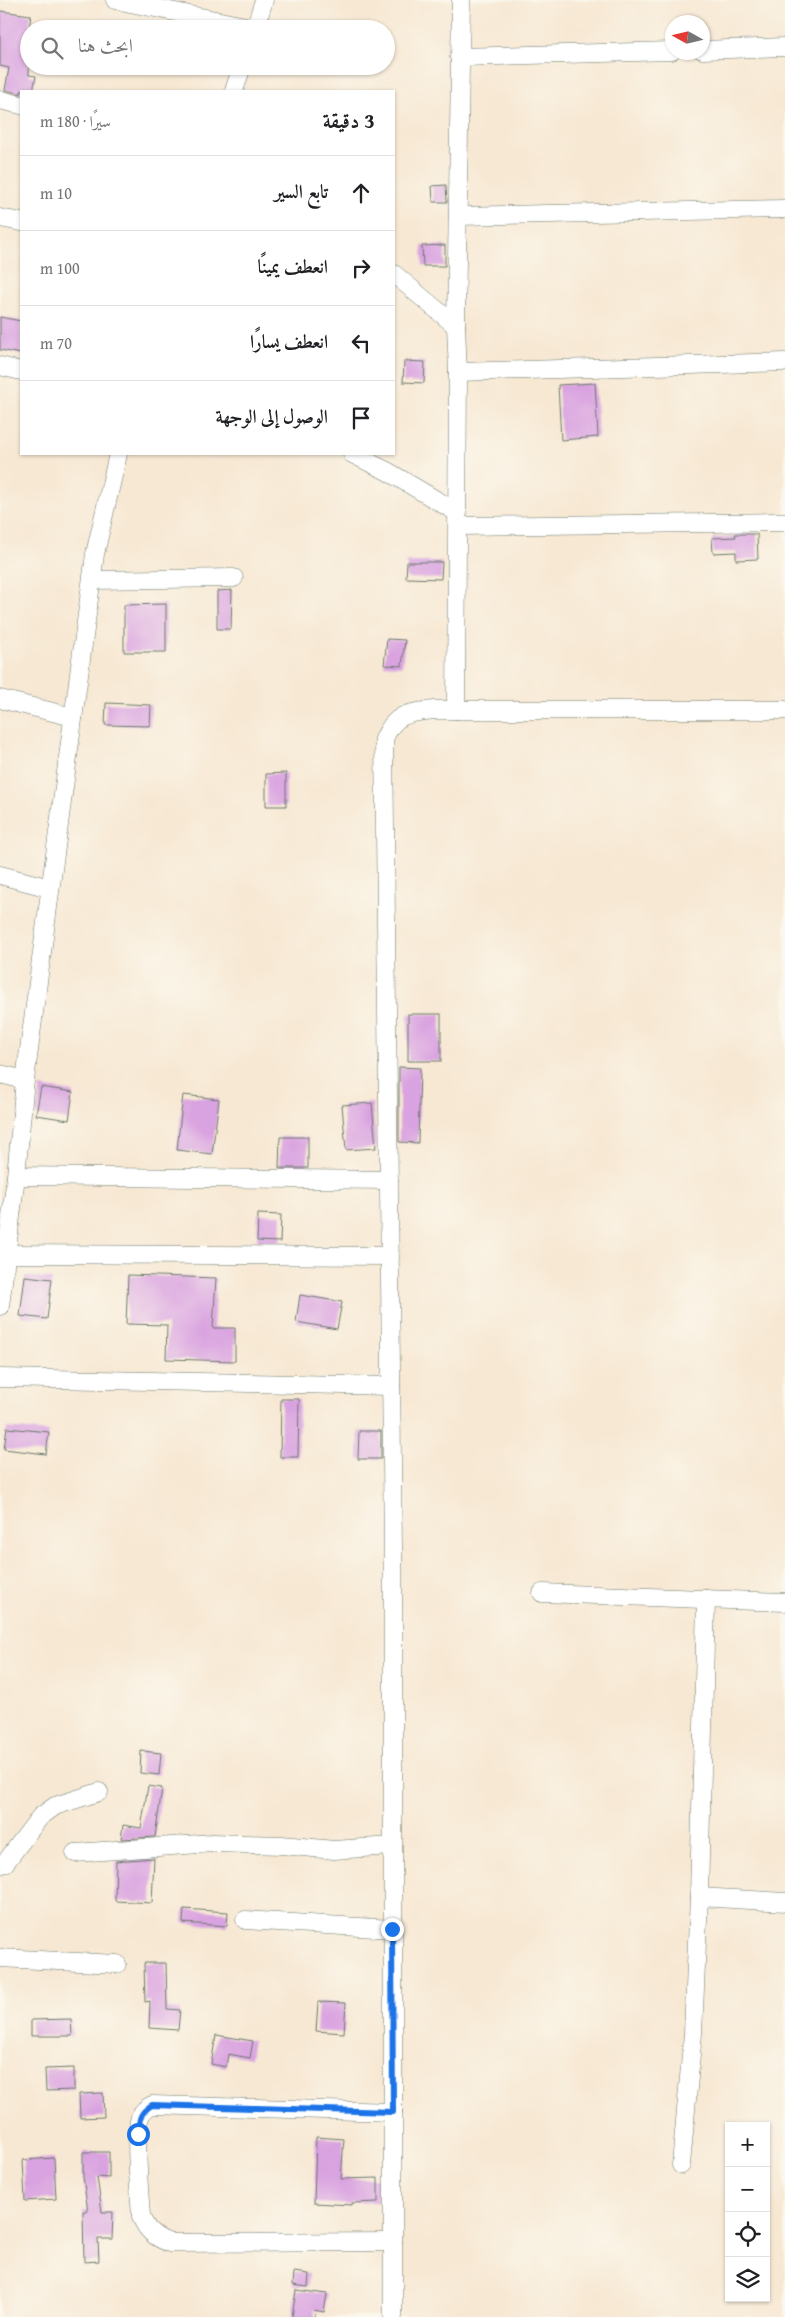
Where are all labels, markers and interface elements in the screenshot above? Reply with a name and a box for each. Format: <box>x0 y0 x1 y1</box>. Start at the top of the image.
north arrow <box>665 15 710 60</box>
search box <box>20 20 395 75</box>
text: ابحث هنا <box>78 31 133 59</box>
icon: search <box>38 34 66 62</box>
text: 3 دقيقة <box>323 105 375 136</box>
text: سيرًا · 180 m <box>40 109 111 133</box>
text: تابع السير <box>274 177 328 205</box>
icon: ahead <box>347 179 375 207</box>
text: 10 m <box>40 181 72 205</box>
text: انعطف يمينًا <box>258 252 328 280</box>
icon: right <box>347 254 375 282</box>
text: 100 m <box>40 256 80 280</box>
text: انعطف يسارًا <box>250 327 328 355</box>
icon: left <box>347 329 375 357</box>
text: 70 m <box>40 331 72 355</box>
text: الوصول إلى الوجهة <box>216 402 328 430</box>
icon: arrive <box>347 404 375 432</box>
route end <box>381 1918 404 1941</box>
map controls <box>725 2122 770 2302</box>
button: + <box>725 2122 770 2167</box>
route start <box>127 2123 150 2146</box>
button: − <box>725 2167 770 2212</box>
button: locate <box>725 2212 770 2257</box>
button: layers <box>725 2257 770 2302</box>

